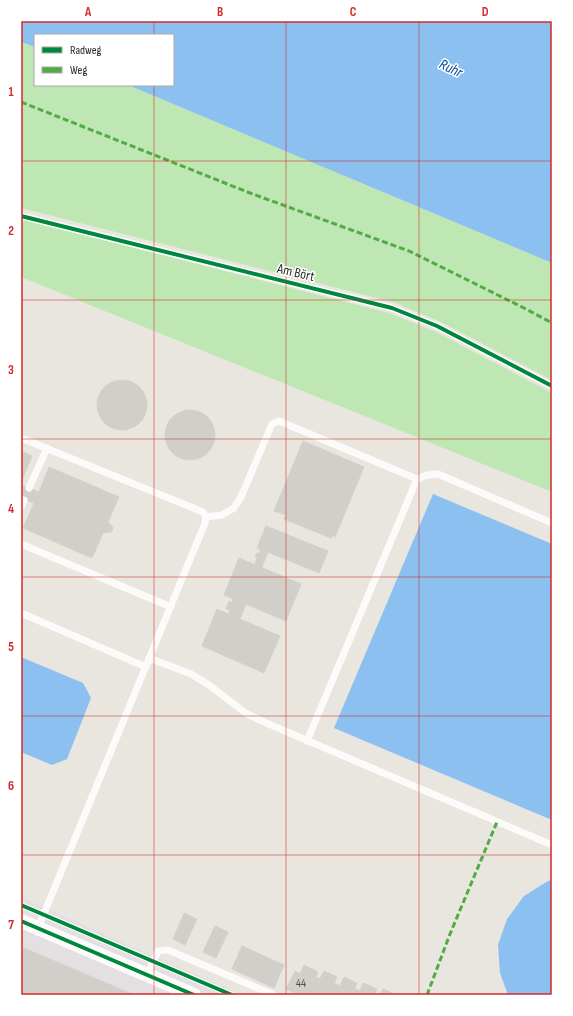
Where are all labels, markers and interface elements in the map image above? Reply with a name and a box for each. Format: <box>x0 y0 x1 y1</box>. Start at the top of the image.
text: A <box>84 4 92 20</box>
text: B <box>217 4 223 20</box>
text: C <box>350 4 357 20</box>
text: D <box>482 4 489 20</box>
legend <box>34 34 174 86</box>
text: Radweg <box>70 43 102 58</box>
water label: Ruhr <box>436 55 466 82</box>
text: Weg <box>70 63 87 78</box>
text: 1 <box>8 84 14 100</box>
text: 2 <box>8 223 14 239</box>
street label: Am Bört <box>275 260 316 285</box>
text: 3 <box>8 362 14 378</box>
text: 4 <box>8 501 14 517</box>
text: 5 <box>8 639 14 655</box>
text: 6 <box>8 778 14 794</box>
text: 7 <box>8 917 14 933</box>
house number: 44 <box>296 976 306 991</box>

